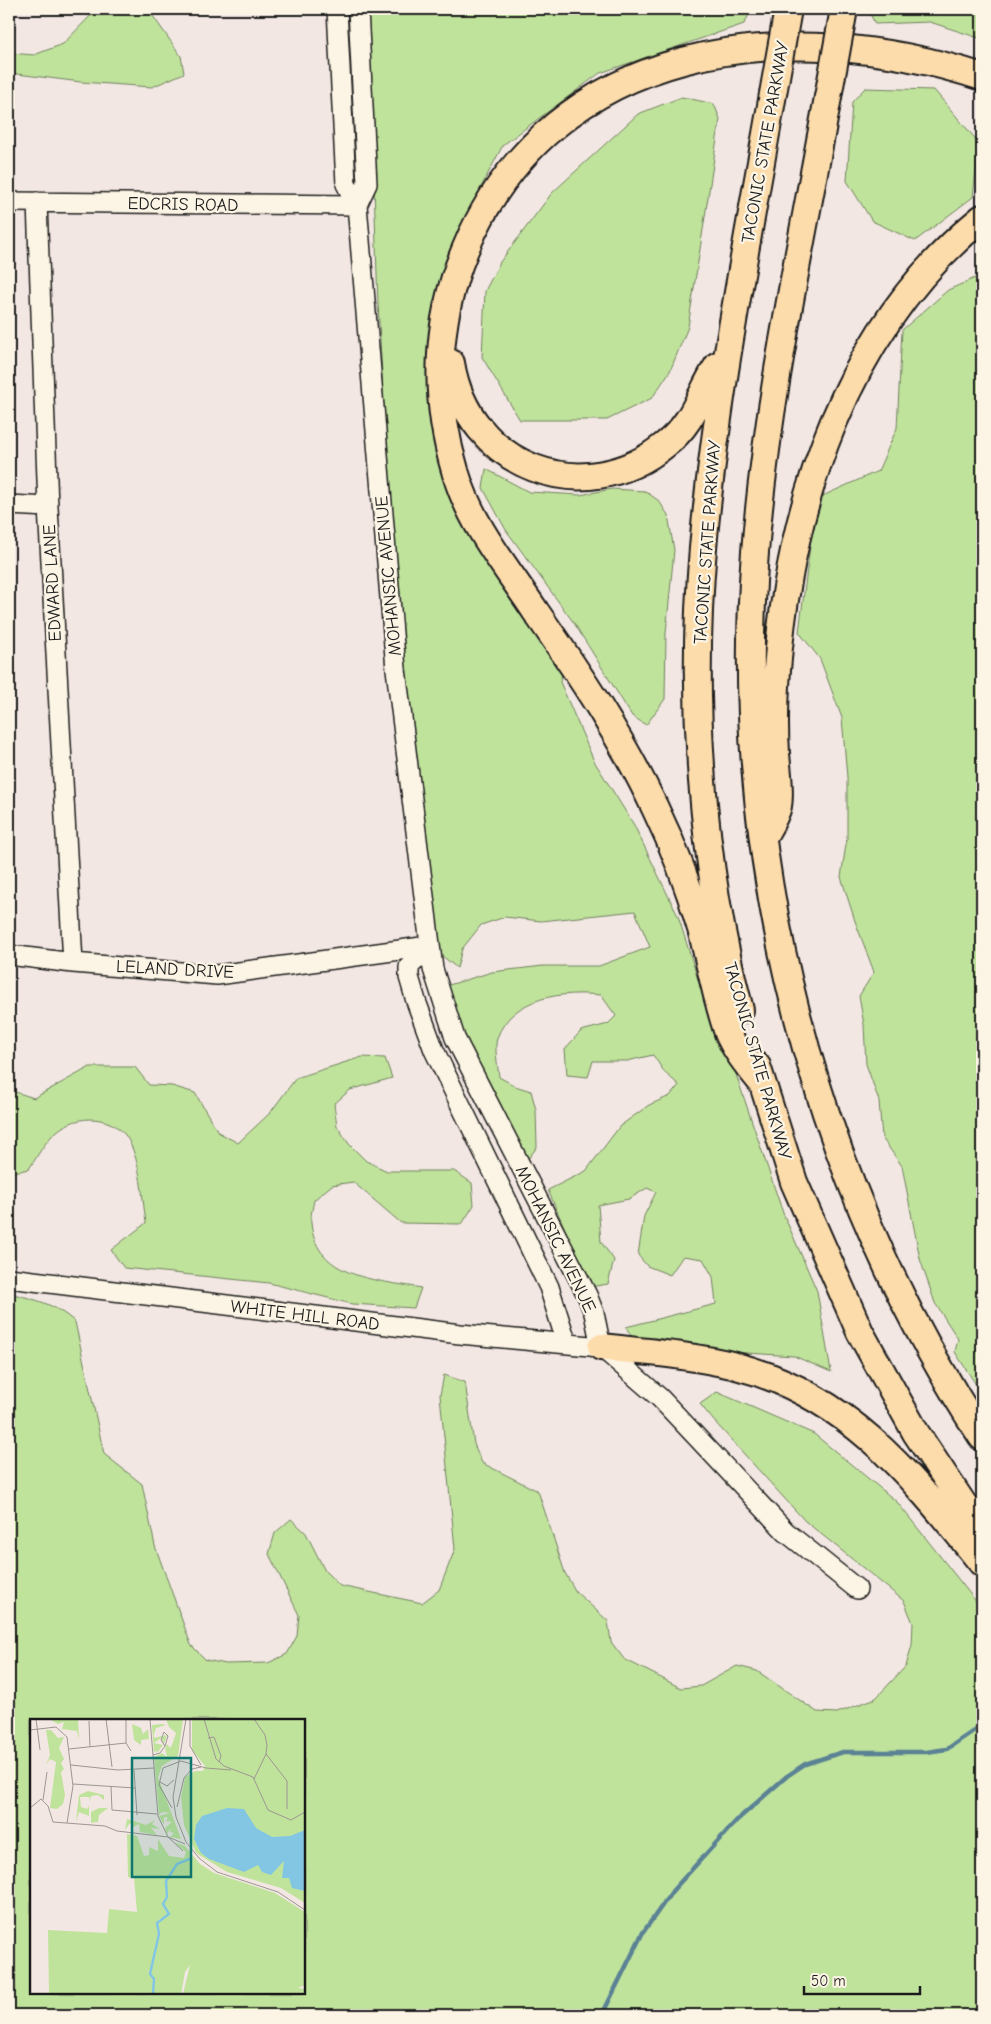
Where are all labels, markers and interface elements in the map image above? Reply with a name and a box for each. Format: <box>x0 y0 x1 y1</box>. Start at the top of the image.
street label: TACONIC STATE PARKWAY <box>737 39 794 245</box>
street label: EDCRIS ROAD <box>127 193 239 216</box>
street label: TACONIC STATE PARKWAY <box>690 439 725 645</box>
street label: MOHANSIC AVENUE <box>371 495 406 657</box>
street label: EDWARD LANE <box>39 524 66 642</box>
street label: LELAND DRIVE <box>115 956 235 983</box>
street label: TACONIC STATE PARKWAY <box>719 960 796 1163</box>
street label: MOHANSIC AVENUE <box>511 1162 600 1316</box>
street label: WHITE HILL ROAD <box>229 1296 381 1335</box>
inset map <box>30 1719 305 1994</box>
scale bar <box>804 1964 920 1996</box>
text: 50 m <box>811 1972 846 1990</box>

